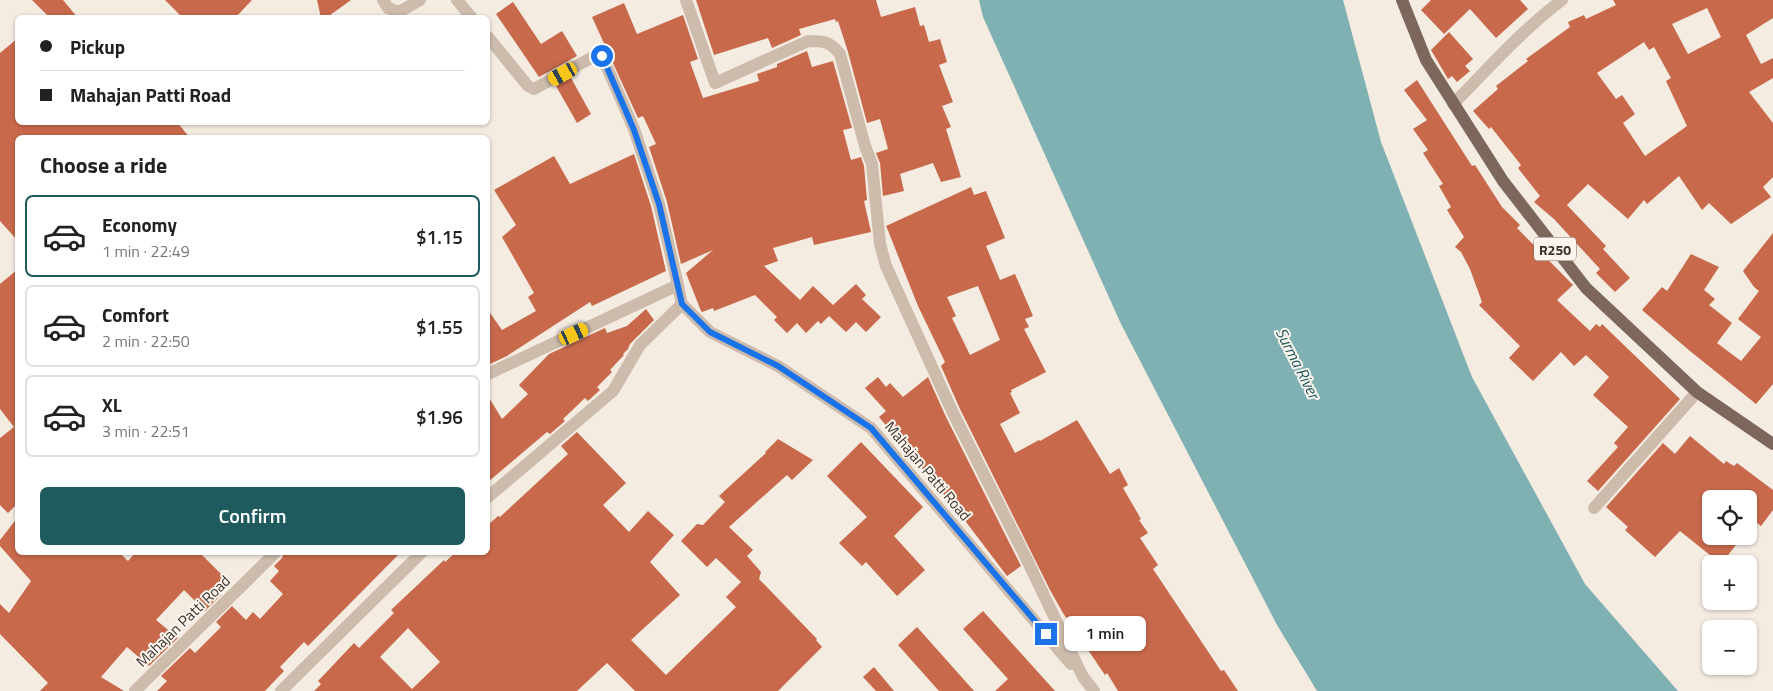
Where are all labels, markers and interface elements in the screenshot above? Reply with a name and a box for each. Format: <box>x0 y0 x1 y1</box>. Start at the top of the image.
text: Pickup <box>70 32 125 61</box>
route start <box>591 45 613 67</box>
car <box>546 60 579 88</box>
text: Mahajan Patti Road <box>70 80 231 109</box>
text: Choose a ride <box>40 148 167 182</box>
text: Economy <box>102 210 177 239</box>
icon: car <box>42 214 87 259</box>
text: $1.15 <box>416 222 463 251</box>
road number: R250 <box>1534 238 1576 260</box>
text: 1 min · 22:49 <box>102 239 190 263</box>
text: Comfort <box>102 300 169 329</box>
icon: car <box>42 304 87 349</box>
text: $1.55 <box>416 312 463 341</box>
car <box>557 321 590 347</box>
water label: Surma River <box>1270 323 1327 404</box>
text: 2 min · 22:50 <box>102 329 190 353</box>
text: XL <box>102 390 122 419</box>
icon: car <box>42 394 87 439</box>
text: $1.96 <box>416 402 463 431</box>
street label: Mahajan Patti Road <box>879 416 977 526</box>
text: 3 min · 22:51 <box>102 419 190 443</box>
button: Confirm <box>40 487 465 545</box>
map controls <box>1702 490 1757 675</box>
button: locate <box>1702 490 1757 545</box>
button: + <box>1702 555 1757 610</box>
street label: Mahajan Patti Road <box>130 570 236 672</box>
callout: 1 min <box>1064 616 1146 652</box>
button: − <box>1702 620 1757 675</box>
text: 1 min <box>1086 621 1124 645</box>
route end <box>1035 623 1057 645</box>

